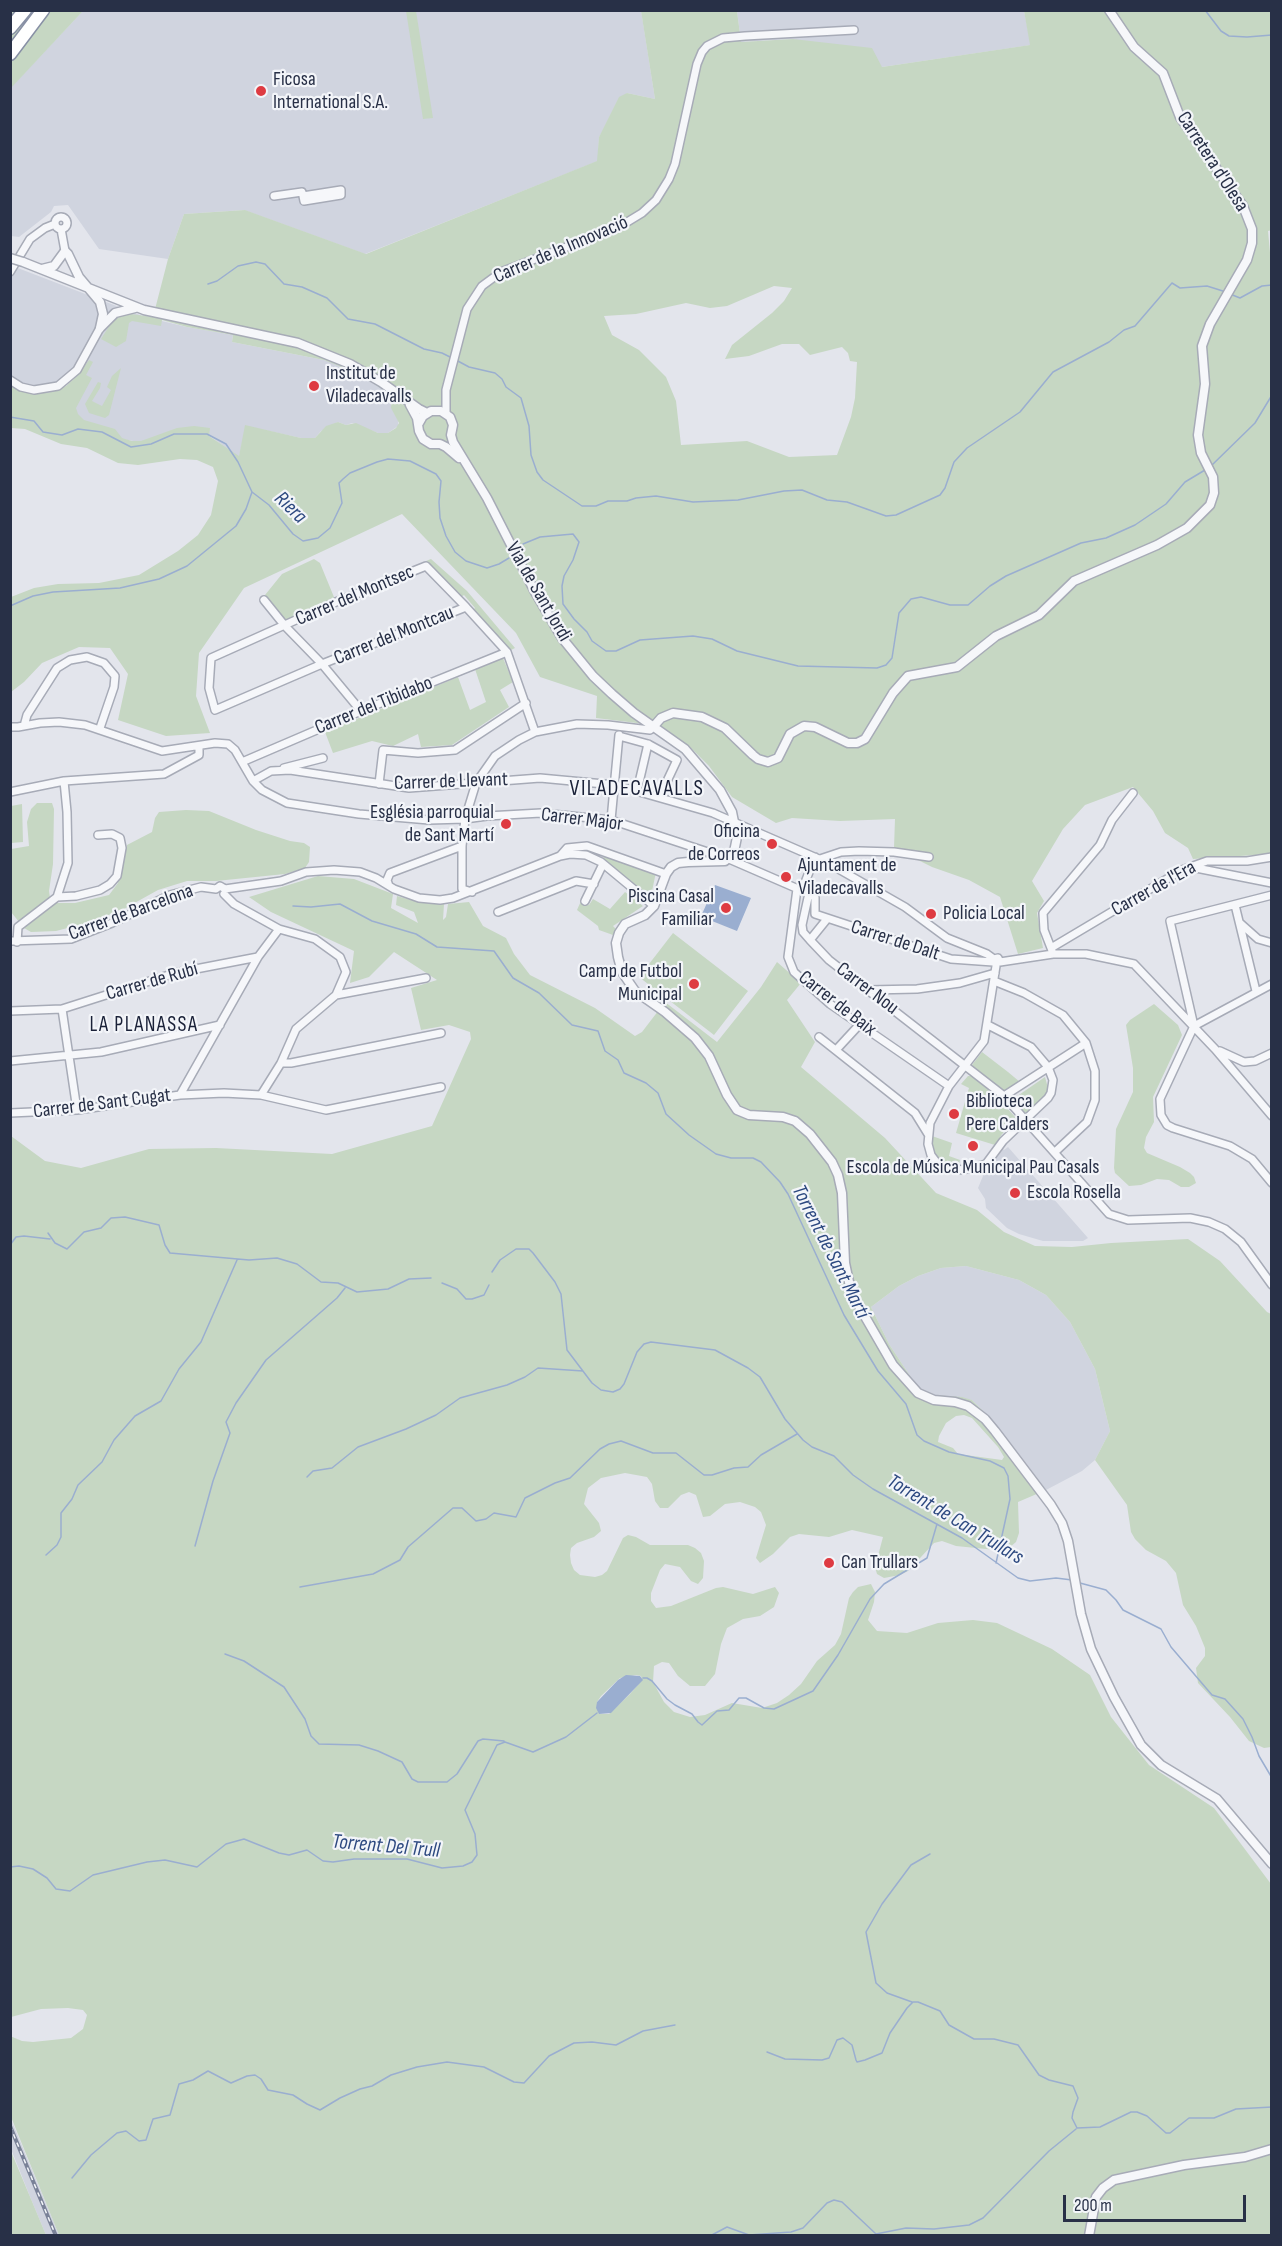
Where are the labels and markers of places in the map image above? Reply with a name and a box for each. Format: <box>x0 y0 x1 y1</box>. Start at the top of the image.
place label: Ficosa International S.A. <box>273 68 388 115</box>
marker: Ficosa International S.A. <box>254 84 268 98</box>
place label: Institut de Viladecavalls <box>326 362 412 409</box>
marker: Institut de Viladecavalls <box>307 379 321 393</box>
place label: Església parroquial de Sant Martí <box>370 801 494 848</box>
marker: Església parroquial de Sant Martí <box>499 817 513 831</box>
place label: Oficina de Correos <box>688 820 760 867</box>
marker: Oficina de Correos <box>765 837 779 851</box>
place label: Ajuntament de Viladecavalls <box>798 854 897 901</box>
marker: Ajuntament de Viladecavalls <box>779 870 793 884</box>
place label: Piscina Casal Familiar <box>628 885 714 932</box>
marker: Piscina Casal Familiar <box>719 901 733 915</box>
place label: Policia Local <box>943 902 1025 926</box>
marker: Policia Local <box>924 907 938 921</box>
place label: Camp de Futbol Municipal <box>579 960 682 1007</box>
marker: Camp de Futbol Municipal <box>687 977 701 991</box>
place label: Biblioteca Pere Calders <box>966 1090 1049 1137</box>
marker: Biblioteca Pere Calders <box>947 1107 961 1121</box>
marker: Escola de Música Municipal Pau Casals <box>966 1139 980 1153</box>
place label: Escola de Música Municipal Pau Casals <box>847 1156 1099 1180</box>
place label: Escola Rosella <box>1027 1181 1121 1205</box>
marker: Escola Rosella <box>1008 1186 1022 1200</box>
place label: Can Trullars <box>841 1551 918 1575</box>
marker: Can Trullars <box>822 1556 836 1570</box>

